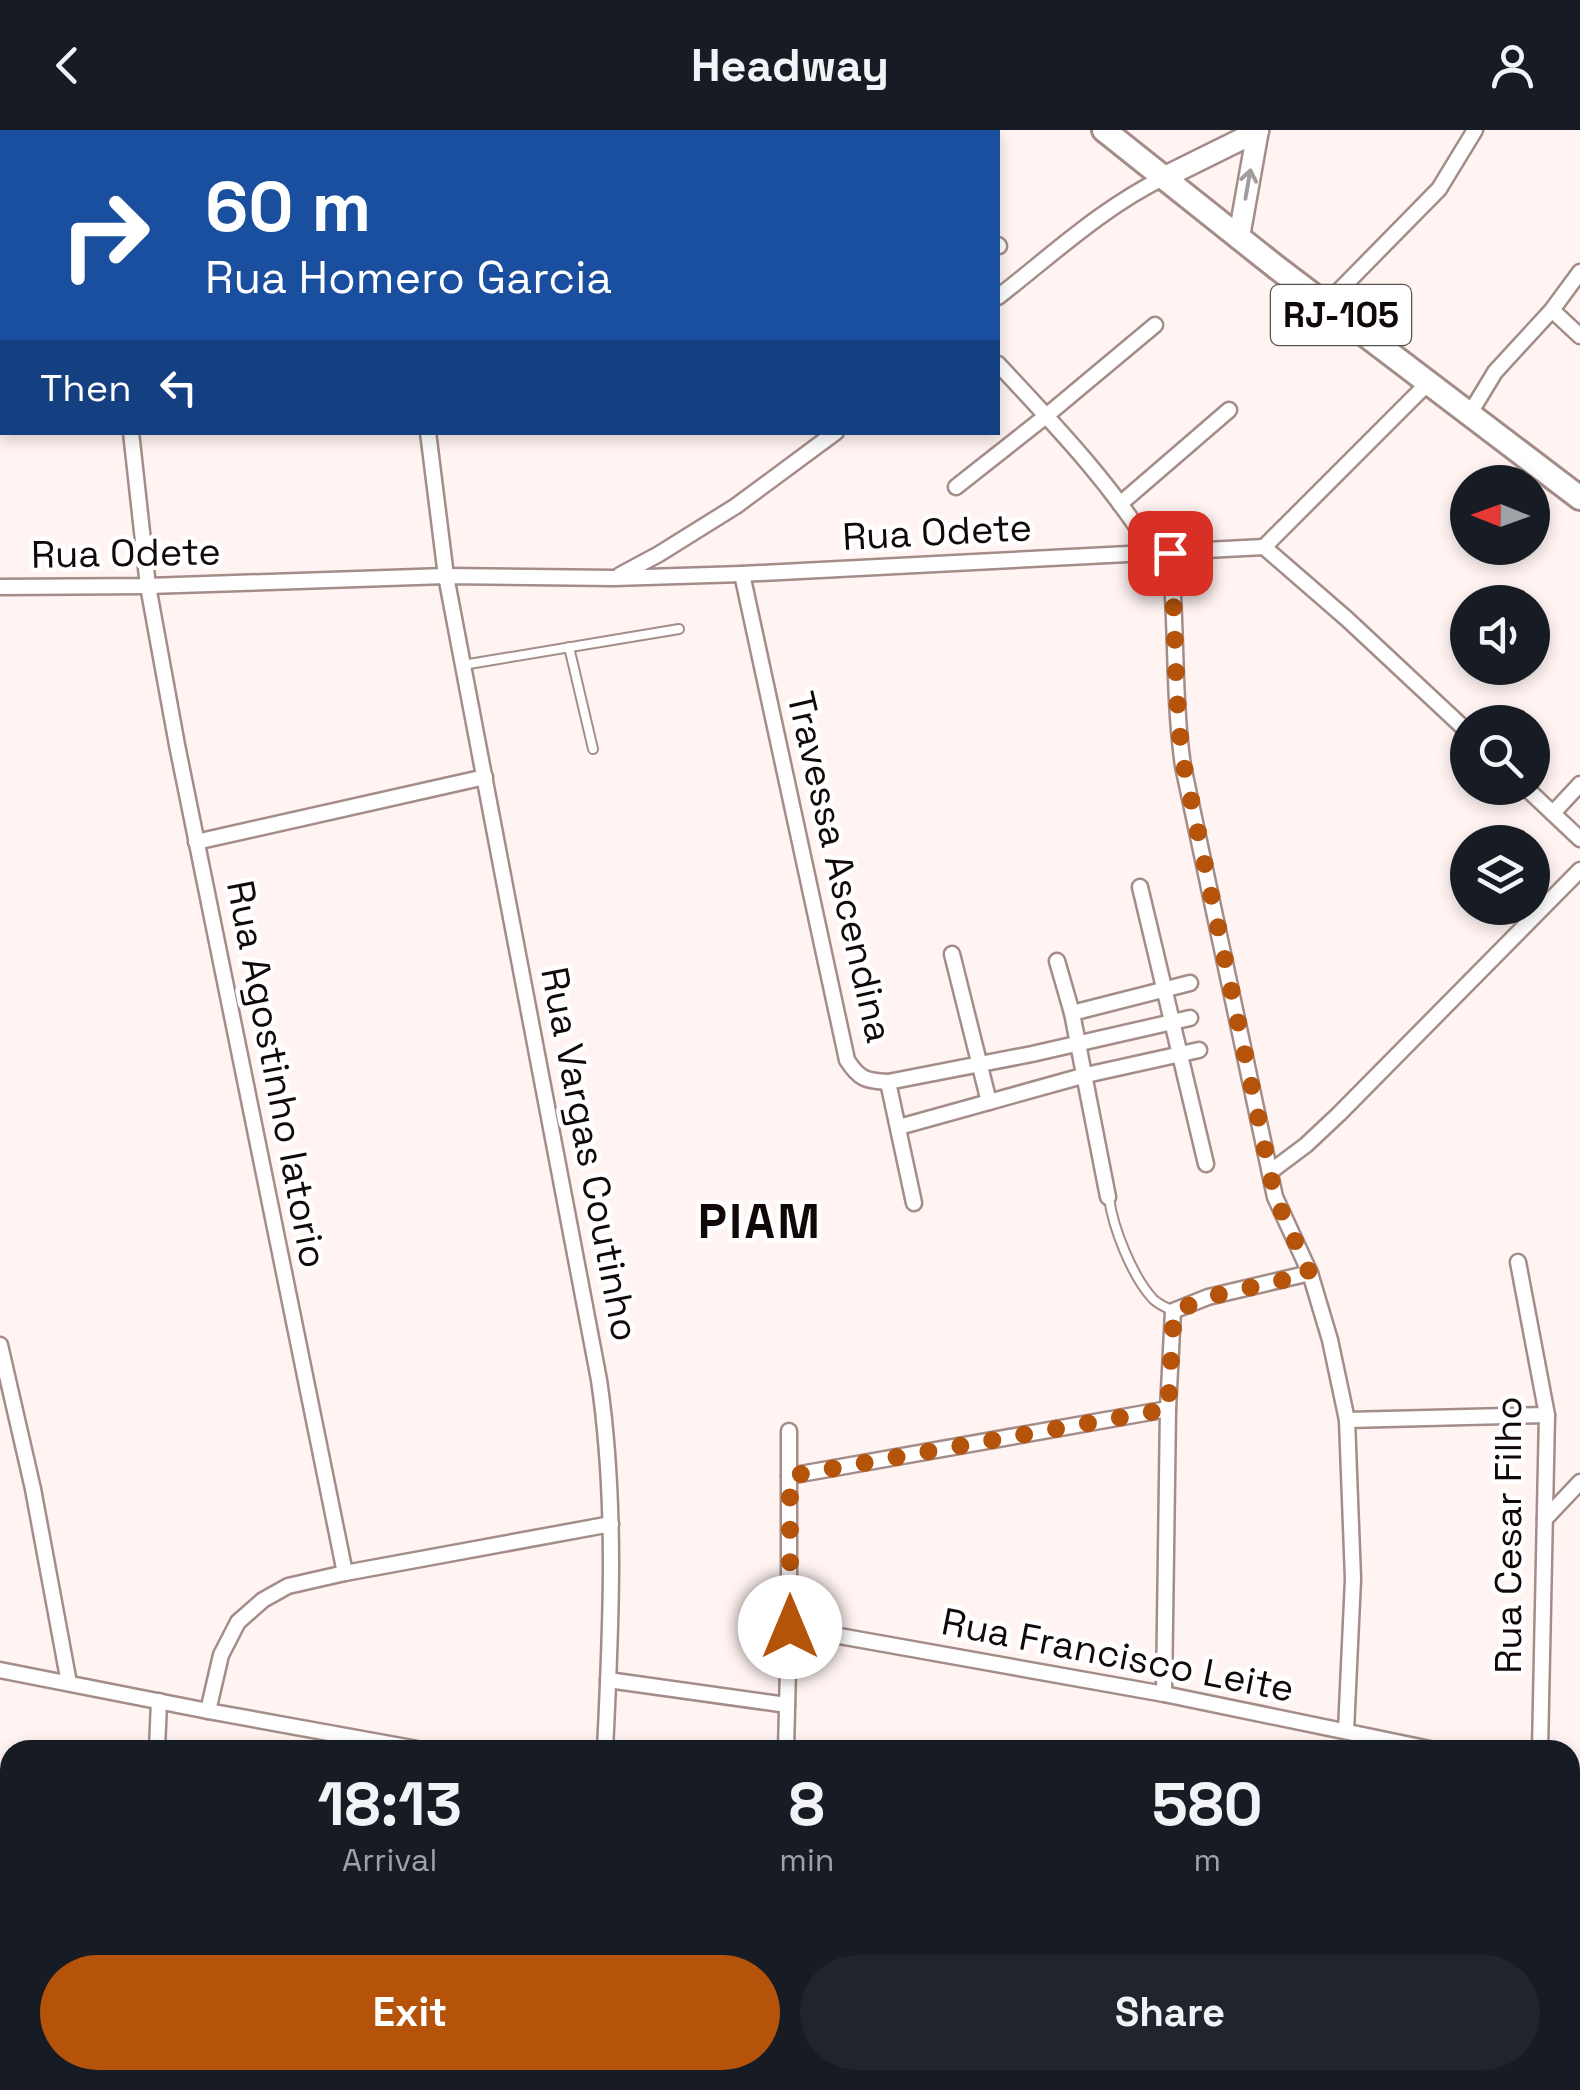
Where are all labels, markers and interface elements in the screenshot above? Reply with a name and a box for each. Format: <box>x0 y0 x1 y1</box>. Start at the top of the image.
text: Headway <box>691 37 889 94</box>
icon: back <box>40 38 95 93</box>
icon: person <box>1485 38 1540 93</box>
text: 60 m <box>205 162 371 251</box>
one-way arrow <box>1239 168 1258 201</box>
icon: right <box>40 170 170 300</box>
text: Rua Homero Garcia <box>205 249 612 306</box>
road number: RJ-105 <box>1271 285 1411 345</box>
icon: left <box>151 360 206 415</box>
text: Then <box>40 364 131 412</box>
north arrow <box>1450 465 1550 565</box>
map controls <box>1450 465 1550 925</box>
street label: Rua Odete <box>841 503 1033 561</box>
pin <box>1128 511 1213 596</box>
icon: arrive <box>1143 526 1198 581</box>
street label: Rua Odete <box>31 527 221 579</box>
button: sound <box>1450 585 1550 685</box>
street label: Travessa Ascendina <box>776 687 904 1047</box>
button: search <box>1450 705 1550 805</box>
button: layers <box>1450 825 1550 925</box>
street label: Rua Agostinho Iatorio <box>216 876 338 1272</box>
street label: Rua Vargas Coutinho <box>530 963 650 1345</box>
district label: PIAM <box>698 1191 822 1252</box>
street label: Rua Cesar Filho <box>1484 1396 1532 1674</box>
position arrow <box>738 1575 842 1679</box>
street label: Rua Francisco Leite <box>938 1597 1298 1713</box>
text: 18:13 <box>317 1766 462 1843</box>
text: 8 <box>789 1766 825 1843</box>
text: 580 <box>1152 1766 1263 1843</box>
text: Arrival <box>342 1840 437 1880</box>
text: min <box>779 1840 834 1880</box>
text: m <box>1193 1840 1221 1880</box>
button: Exit <box>40 1955 780 2070</box>
button: Share <box>800 1955 1540 2070</box>

